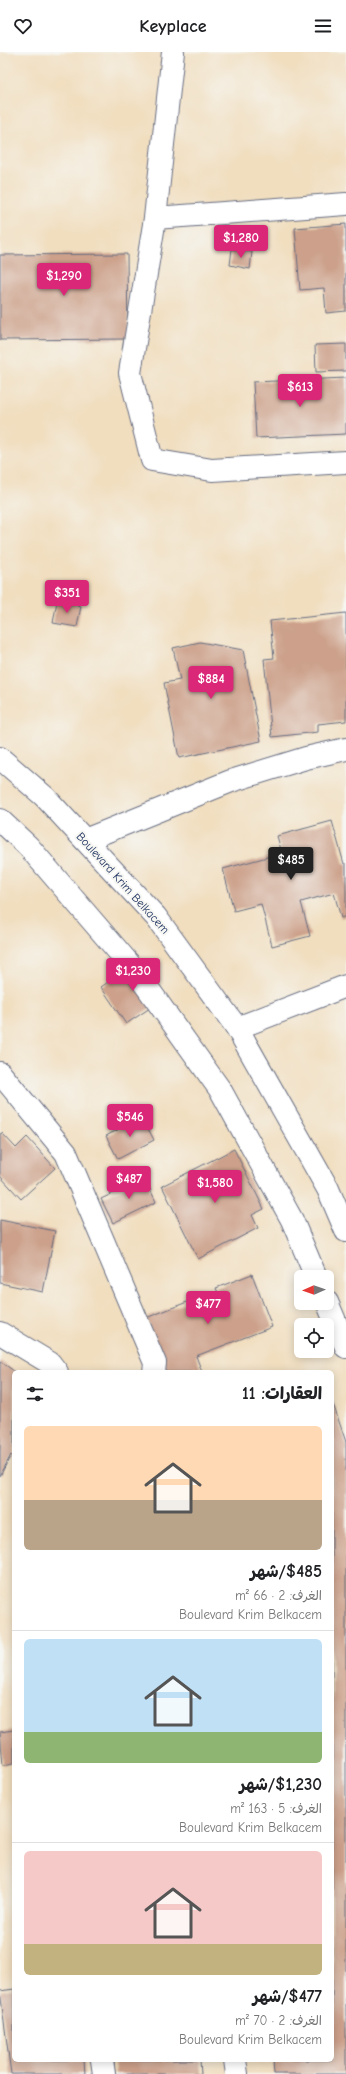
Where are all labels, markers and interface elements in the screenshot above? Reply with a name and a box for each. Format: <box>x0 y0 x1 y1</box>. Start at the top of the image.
icon: heart <box>12 15 34 37</box>
icon: menu <box>312 15 334 37</box>
text: Keyplace <box>139 16 207 37</box>
pin: $1,280 <box>208 225 274 259</box>
text: $1,280 <box>223 230 259 245</box>
pin: $1,290 <box>31 263 97 297</box>
text: $1,290 <box>46 268 82 283</box>
pin: $613 <box>276 374 324 408</box>
text: $613 <box>287 379 313 394</box>
pin: $351 <box>43 580 91 614</box>
text: $351 <box>54 585 80 600</box>
pin: $884 <box>187 666 235 700</box>
text: $884 <box>197 671 225 686</box>
street label: Boulevard Krim Belkacem <box>74 829 172 937</box>
pin: $485 <box>267 847 315 881</box>
text: $485 <box>277 852 305 867</box>
pin: $1,230 <box>100 958 166 992</box>
text: $1,230 <box>115 963 151 978</box>
pin: $546 <box>106 1104 154 1138</box>
text: $546 <box>116 1109 144 1124</box>
pin: $487 <box>105 1166 153 1200</box>
pin: $1,580 <box>182 1170 248 1204</box>
text: $487 <box>116 1171 142 1186</box>
text: $1,580 <box>197 1175 233 1190</box>
north arrow <box>294 1270 334 1310</box>
map controls <box>294 1270 334 1358</box>
pin: $477 <box>184 1291 232 1325</box>
text: $477 <box>195 1296 221 1311</box>
button: locate <box>294 1318 334 1358</box>
icon: filters <box>24 1383 46 1405</box>
text: العقارات: 11 <box>242 1384 322 1403</box>
icon: home <box>137 1452 209 1524</box>
text: $485/شهر <box>250 1562 322 1581</box>
text: الغرف: 2 · 66 m² <box>235 1588 322 1603</box>
text: Boulevard Krim Belkacem <box>179 1607 322 1622</box>
icon: home <box>137 1665 209 1737</box>
text: $1,230/شهر <box>240 1775 322 1794</box>
text: الغرف: 5 · 163 m² <box>230 1801 322 1816</box>
text: Boulevard Krim Belkacem <box>179 1820 322 1835</box>
icon: home <box>137 1877 209 1949</box>
text: $477/شهر <box>253 1987 322 2006</box>
text: الغرف: 2 · 70 m² <box>235 2013 322 2028</box>
text: Boulevard Krim Belkacem <box>179 2032 322 2047</box>

